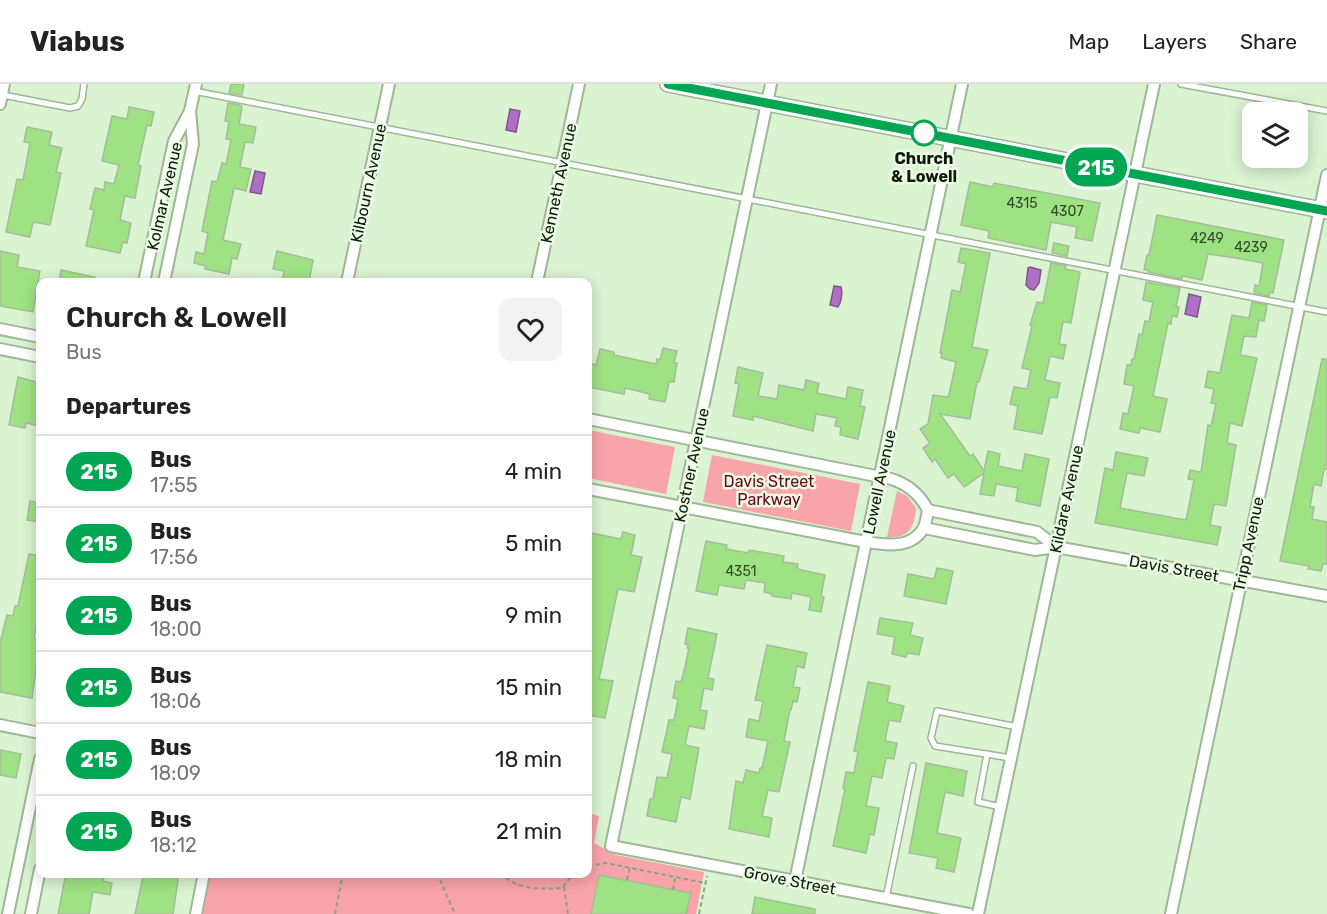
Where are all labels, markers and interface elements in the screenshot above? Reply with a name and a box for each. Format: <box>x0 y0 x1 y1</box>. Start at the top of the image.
text: Viabus <box>30 25 125 58</box>
text: Map <box>1068 29 1109 54</box>
text: Layers <box>1142 29 1207 54</box>
text: Share <box>1240 29 1297 54</box>
map controls <box>1242 102 1308 168</box>
button: layers <box>1242 102 1308 168</box>
marker: Church & Lowell <box>911 120 937 146</box>
street label: Kenneth Avenue <box>537 121 580 245</box>
street label: Kilbourn Avenue <box>347 122 390 244</box>
street label: Kolmar Avenue <box>143 140 186 252</box>
line badge: 215 <box>1062 148 1130 187</box>
place label: Church & Lowell <box>891 149 957 186</box>
text: 215 <box>1077 155 1115 180</box>
house number: 4315 <box>1006 195 1038 212</box>
house number: 4307 <box>1050 203 1084 220</box>
house number: 4249 <box>1190 230 1224 247</box>
house number: 4239 <box>1234 239 1268 256</box>
button: heart <box>499 298 562 361</box>
text: Church & Lowell <box>66 301 287 334</box>
text: Bus <box>66 340 102 364</box>
text: Departures <box>66 393 191 420</box>
street label: Kostner Avenue <box>670 406 713 524</box>
street label: Lowell Avenue <box>859 428 900 536</box>
street label: Kildare Avenue <box>1046 443 1087 555</box>
text: Bus <box>150 446 192 473</box>
text: 4 min <box>505 458 562 485</box>
text: 215 <box>80 459 118 484</box>
park label: Davis Street Parkway <box>724 472 814 509</box>
text: 17:55 <box>150 473 198 497</box>
street label: Tripp Avenue <box>1229 495 1268 593</box>
text: Bus <box>150 518 192 545</box>
text: 5 min <box>505 530 562 557</box>
text: 215 <box>80 531 118 556</box>
text: 17:56 <box>150 545 198 569</box>
street label: Davis Street <box>1128 551 1220 586</box>
house number: 4351 <box>725 563 757 580</box>
text: Bus <box>150 590 192 617</box>
text: 9 min <box>505 602 562 629</box>
text: 215 <box>80 603 118 628</box>
text: 18:00 <box>150 617 202 641</box>
text: Bus <box>150 662 192 689</box>
text: 15 min <box>496 674 562 701</box>
text: 215 <box>80 675 118 700</box>
text: 18:06 <box>150 689 201 713</box>
text: Bus <box>150 734 192 761</box>
text: 18 min <box>495 746 562 773</box>
text: 215 <box>80 747 118 772</box>
text: 18:09 <box>150 761 201 785</box>
text: Bus <box>150 806 192 833</box>
text: 21 min <box>496 818 562 845</box>
text: 215 <box>80 819 118 844</box>
text: 18:12 <box>150 833 197 857</box>
street label: Grove Street <box>742 862 838 899</box>

